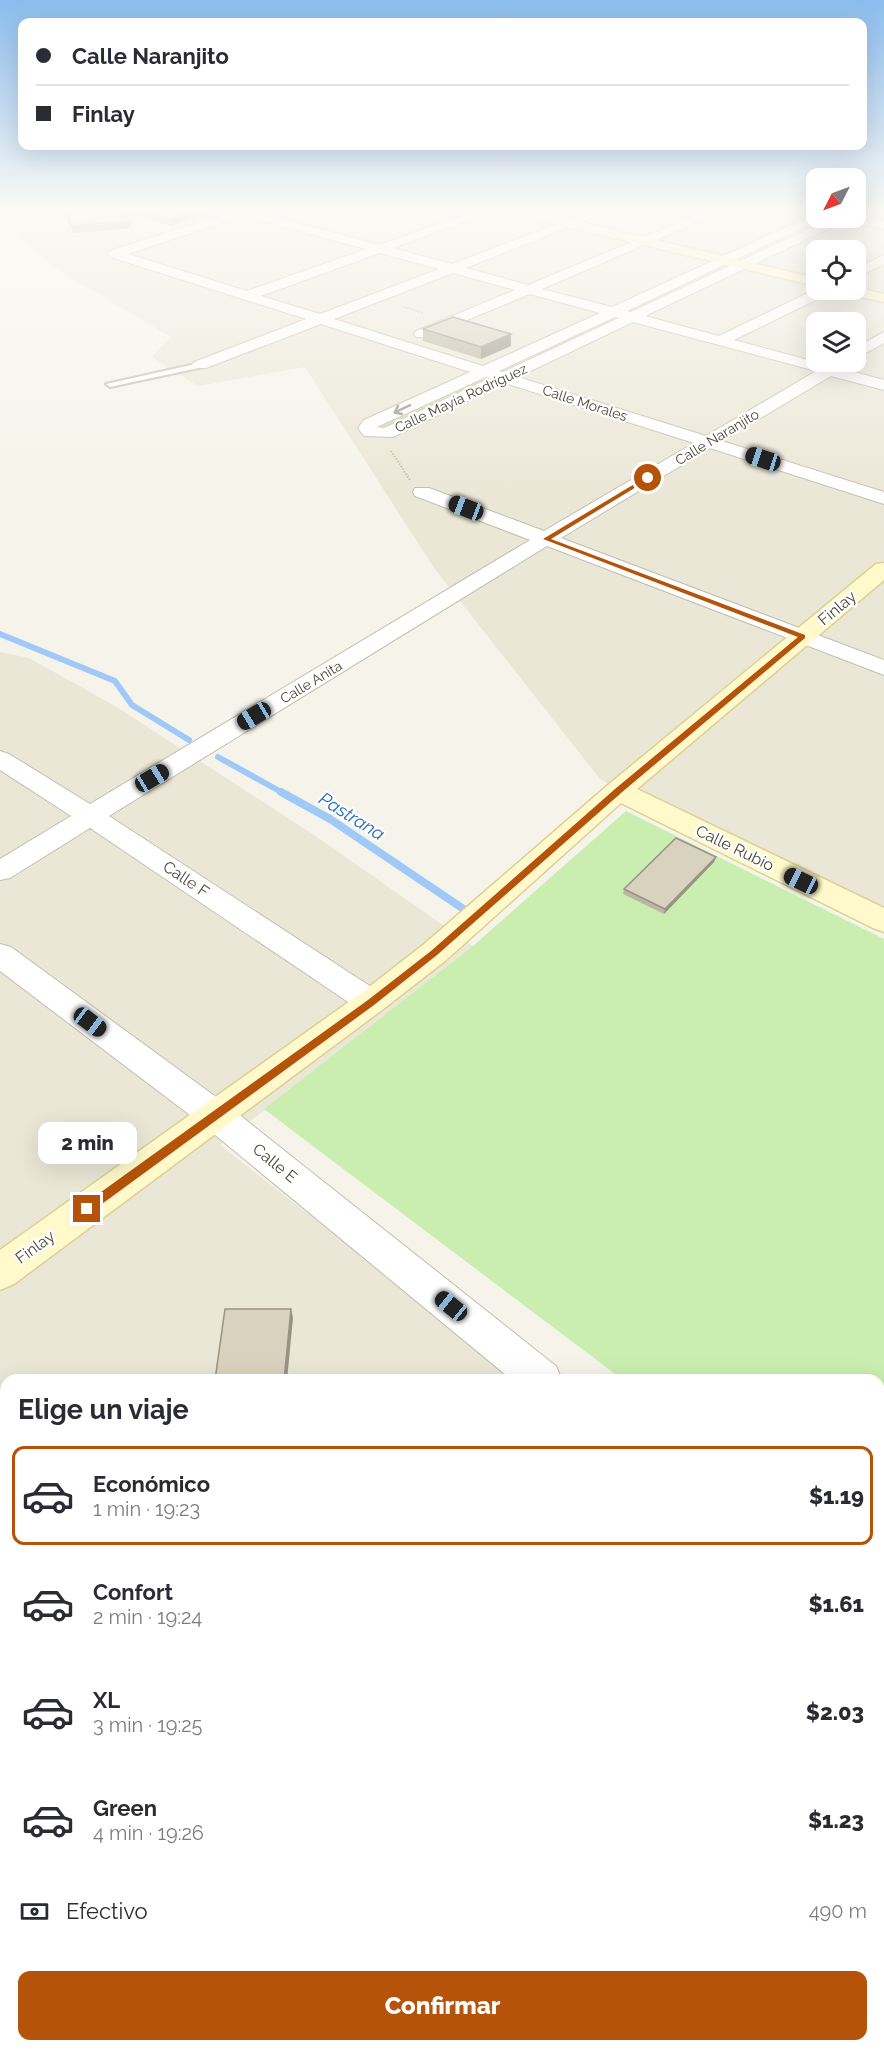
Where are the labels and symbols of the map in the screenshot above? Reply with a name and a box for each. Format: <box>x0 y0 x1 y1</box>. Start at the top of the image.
north arrow <box>806 168 866 228</box>
street label: Calle Mayía Rodríguez <box>392 360 530 436</box>
street label: Calle Morales <box>540 382 630 424</box>
one-way arrow <box>393 404 411 416</box>
street label: Calle Naranjito <box>672 406 762 468</box>
car <box>743 445 783 473</box>
route start <box>634 464 661 491</box>
car <box>446 493 486 523</box>
street label: Finlay <box>814 586 860 629</box>
street label: Calle Anita <box>277 657 345 707</box>
car <box>234 699 274 733</box>
car <box>132 761 172 795</box>
water label: Pastrana <box>315 788 389 844</box>
street label: Calle Rubio <box>693 821 777 875</box>
street label: Calle F <box>159 857 213 901</box>
car <box>781 865 821 897</box>
car <box>70 1004 110 1040</box>
callout: 2 min <box>38 1122 136 1164</box>
street label: Calle E <box>249 1139 301 1187</box>
route end <box>73 1195 100 1222</box>
street label: Finlay <box>12 1226 59 1268</box>
car <box>431 1288 471 1324</box>

